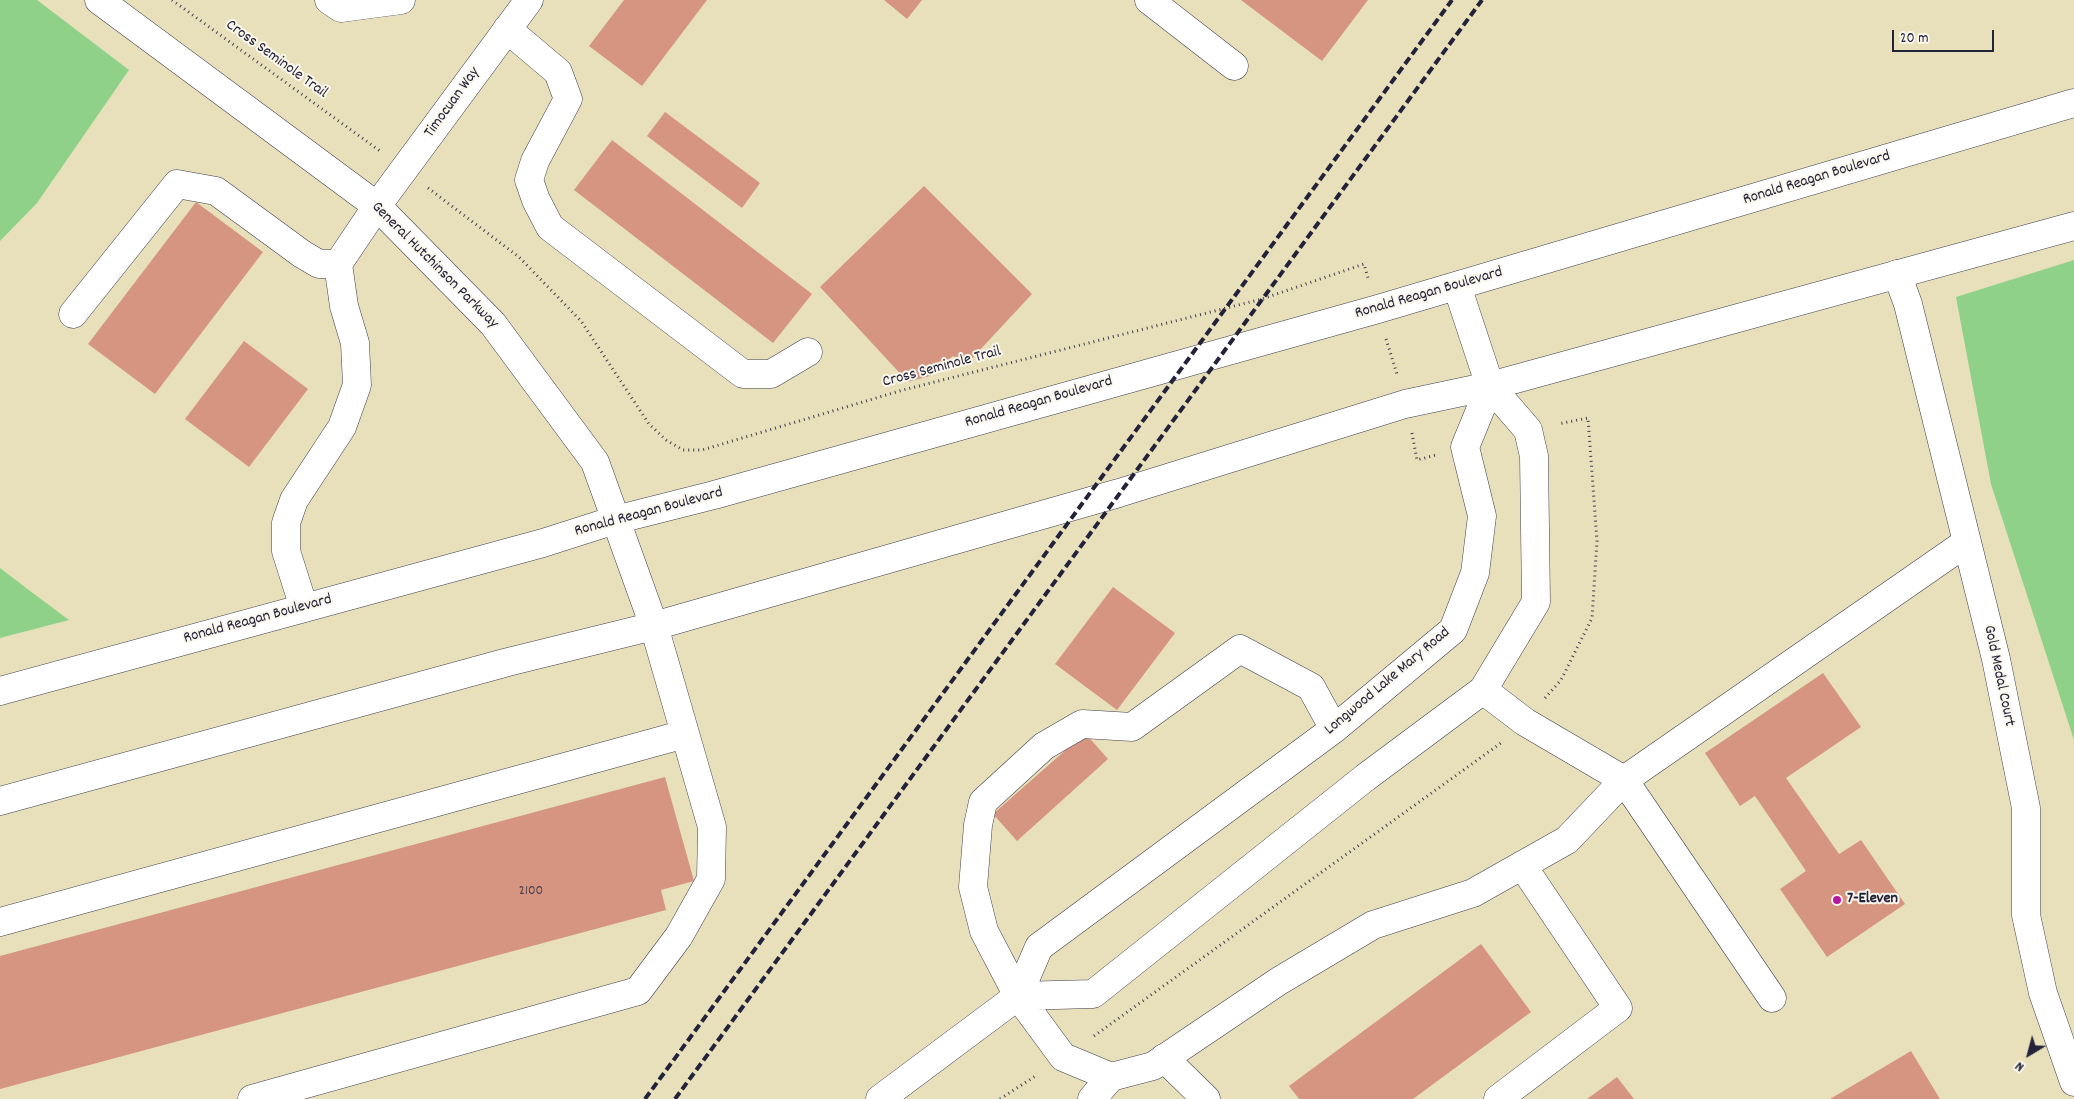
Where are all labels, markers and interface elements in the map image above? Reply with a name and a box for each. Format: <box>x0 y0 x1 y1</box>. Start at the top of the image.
street label: Cross Seminole Trail <box>221 16 331 104</box>
scale bar <box>1894 20 1996 52</box>
text: 20 m <box>1900 28 1928 50</box>
street label: Timocuan Way <box>421 64 485 142</box>
street label: Ronald Reagan Boulevard <box>1741 147 1893 211</box>
street label: General Hutchinson Parkway <box>366 198 502 334</box>
street label: Ronald Reagan Boulevard <box>1353 264 1505 324</box>
street label: Cross Seminole Trail <box>881 343 1003 393</box>
street label: Ronald Reagan Boulevard <box>963 373 1115 433</box>
street label: Ronald Reagan Boulevard <box>573 484 725 542</box>
street label: Ronald Reagan Boulevard <box>182 591 334 649</box>
street label: Longwood Lake Mary Road <box>1321 624 1455 740</box>
street label: Gold Medal Court <box>1978 624 2018 728</box>
house number: 2100 <box>519 884 543 900</box>
place label: 7-Eleven <box>1847 890 1898 910</box>
marker: 7-Eleven <box>1831 894 1843 906</box>
north arrow <box>2004 1029 2054 1079</box>
text: N <box>2011 1056 2029 1076</box>

